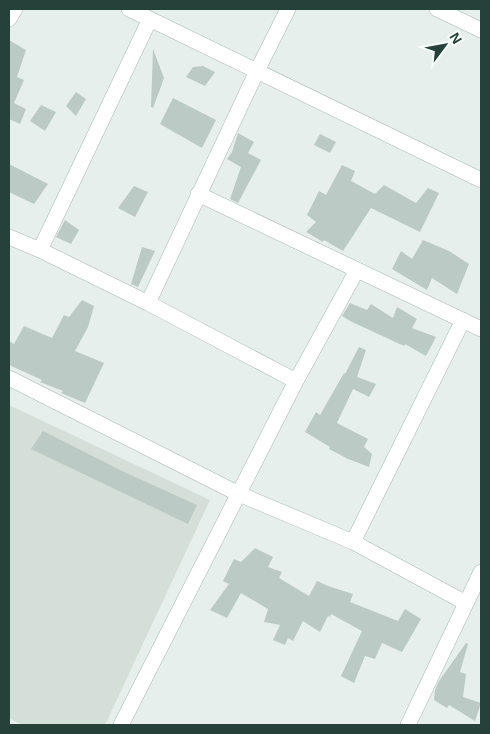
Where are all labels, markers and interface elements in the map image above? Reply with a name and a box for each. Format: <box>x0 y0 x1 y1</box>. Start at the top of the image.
north arrow <box>420 20 470 70</box>
text: N <box>447 30 465 47</box>

